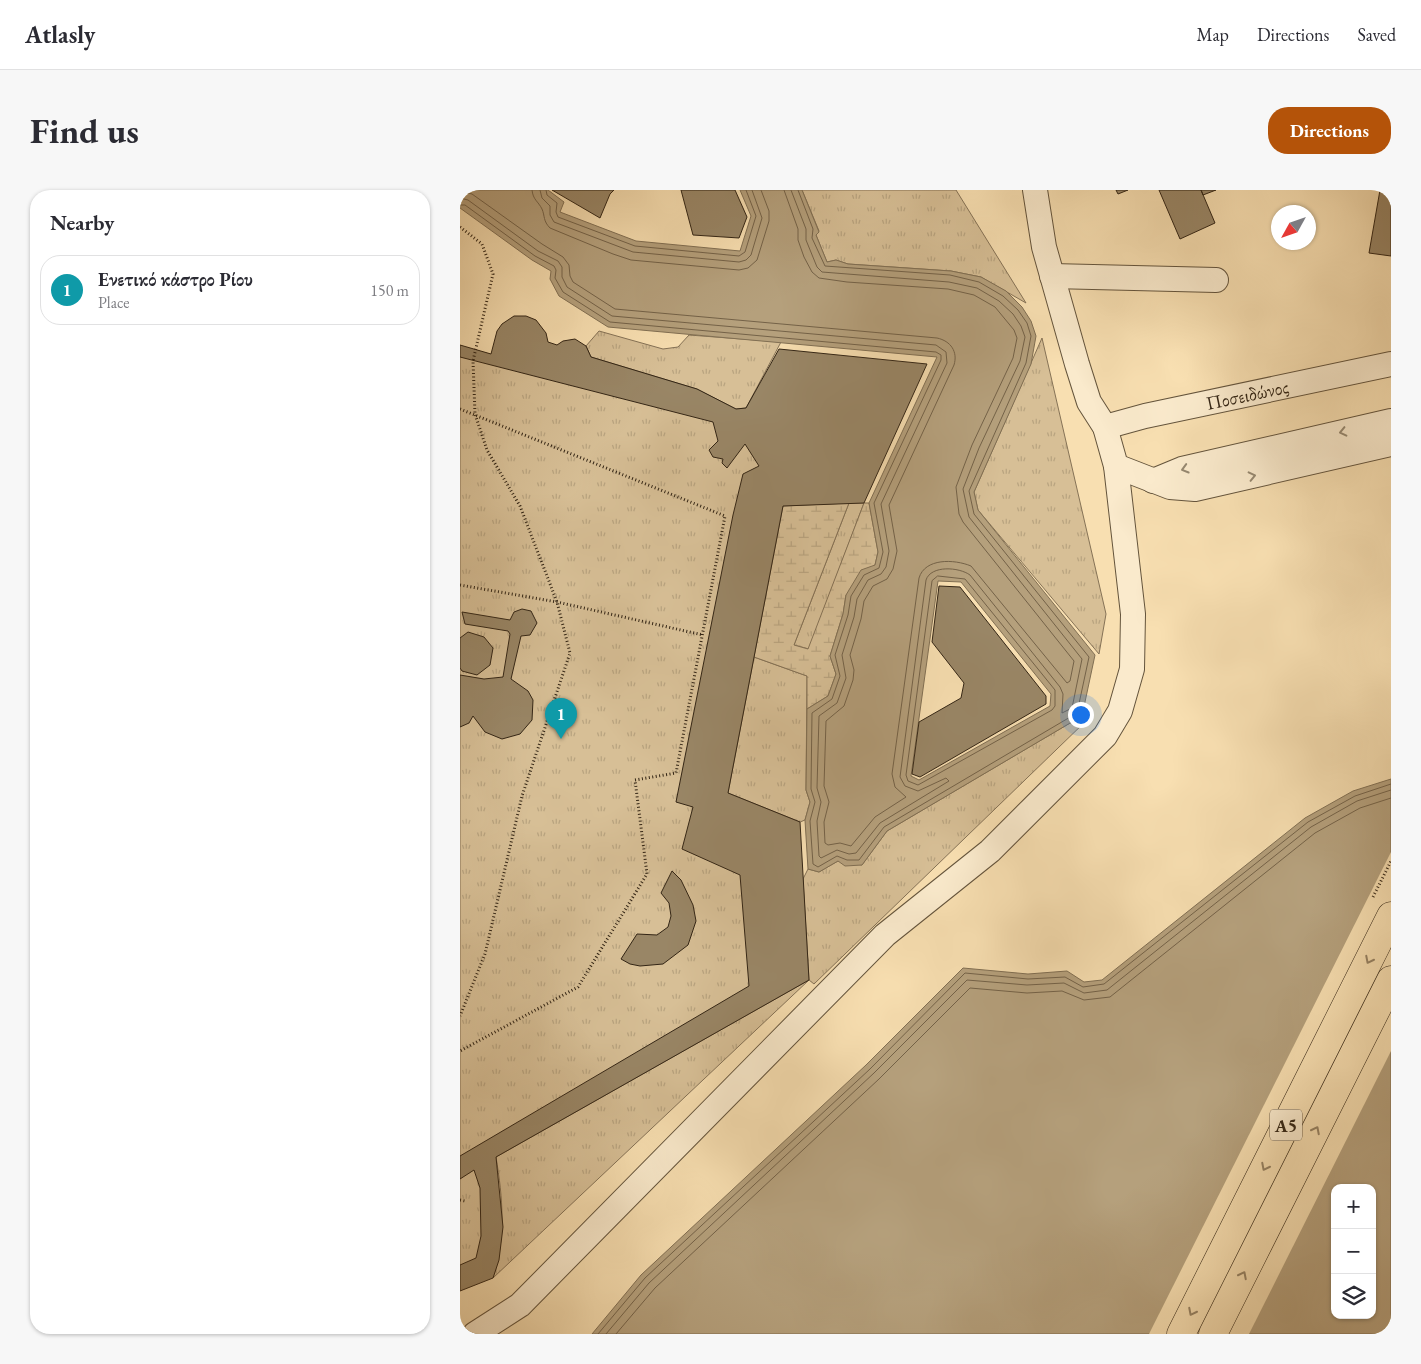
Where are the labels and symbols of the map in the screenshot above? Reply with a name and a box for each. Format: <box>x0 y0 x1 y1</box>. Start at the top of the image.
north arrow <box>1271 205 1316 250</box>
street label: Ποσειδώνος <box>1204 373 1291 415</box>
one-way arrow <box>1339 426 1348 437</box>
one-way arrow <box>1182 463 1190 473</box>
one-way arrow <box>1247 471 1256 482</box>
pin: 1 <box>545 698 577 739</box>
your location <box>1068 702 1094 728</box>
one-way arrow <box>1365 954 1375 963</box>
road number: Α5 <box>1270 1110 1302 1140</box>
one-way arrow <box>1310 1126 1320 1135</box>
one-way arrow <box>1261 1162 1271 1171</box>
one-way arrow <box>1237 1271 1247 1280</box>
one-way arrow <box>1188 1307 1198 1316</box>

